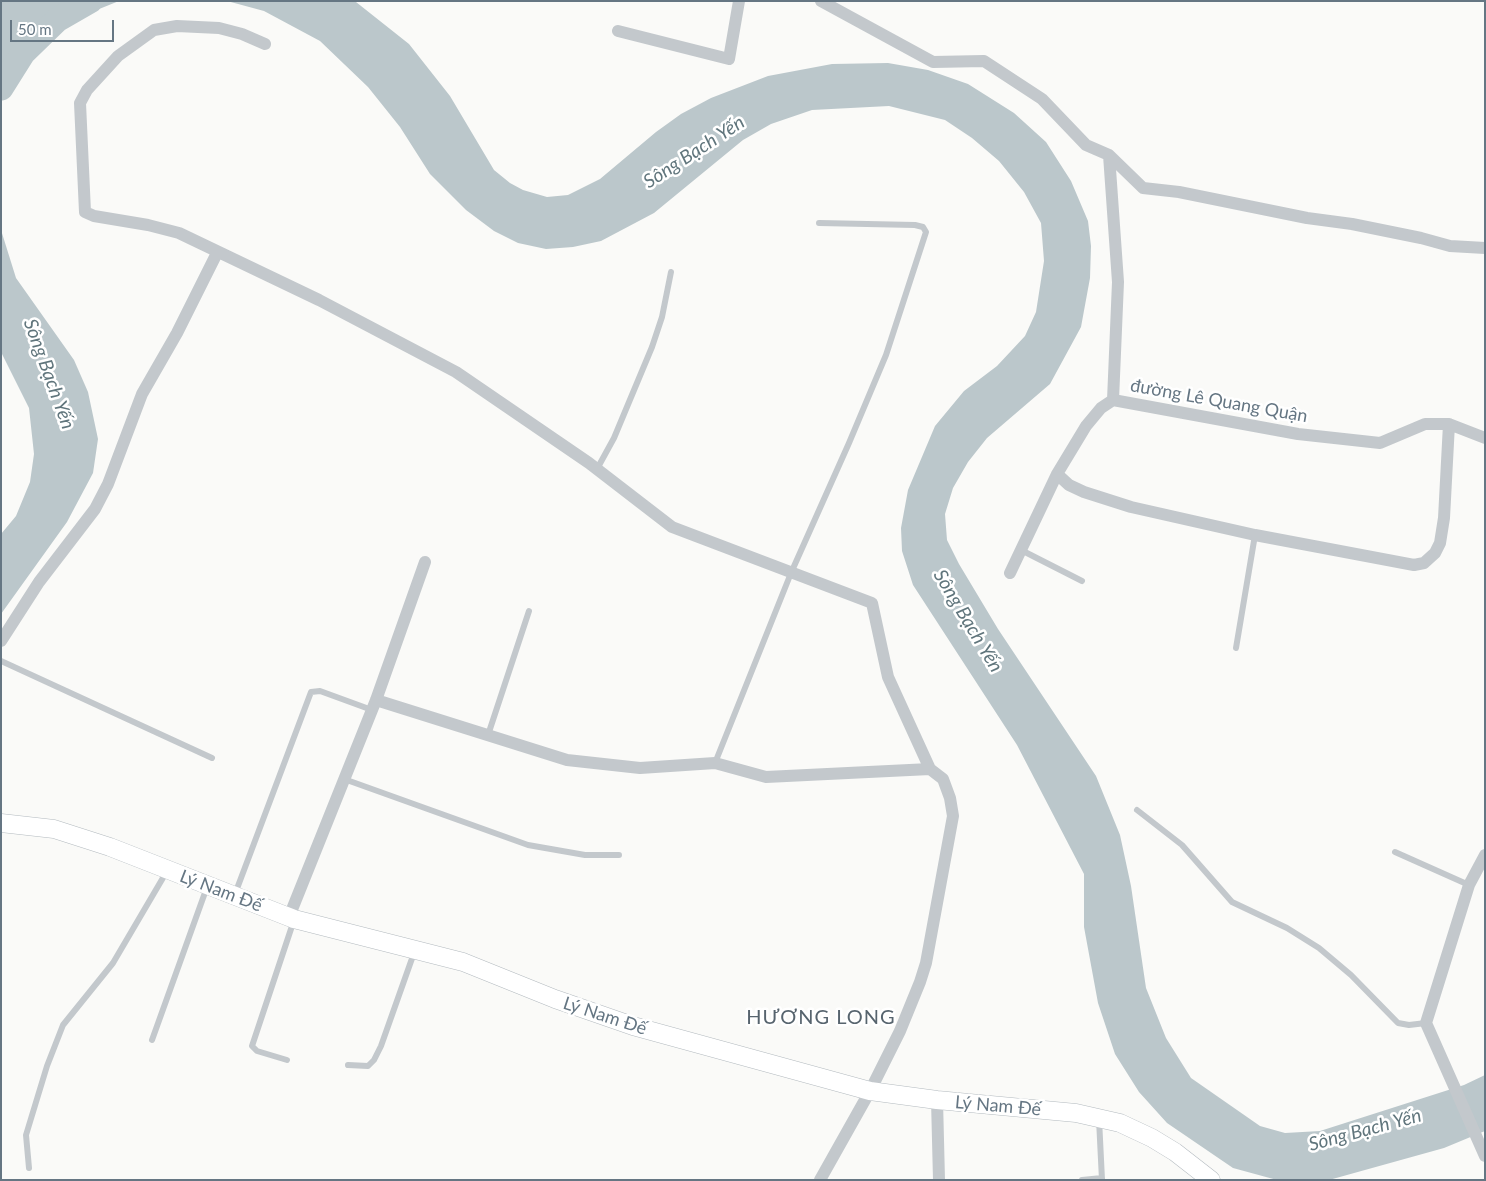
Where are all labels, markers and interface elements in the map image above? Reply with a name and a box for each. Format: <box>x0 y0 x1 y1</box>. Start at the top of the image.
scale bar <box>12 10 116 42</box>
text: 50 m <box>18 20 52 38</box>
water label: Sông Bạch Yến <box>639 111 749 193</box>
water label: Sông Bạch Yến <box>19 316 79 432</box>
street label: đường Lê Quang Quận <box>1129 375 1309 427</box>
water label: Sông Bạch Yến <box>928 566 1008 676</box>
street label: Lý Nam Đế <box>177 865 265 917</box>
street label: Lý Nam Đế <box>561 992 649 1040</box>
district label: HƯƠNG LONG <box>745 1006 897 1030</box>
street label: Lý Nam Đế <box>954 1091 1042 1121</box>
water label: Sông Bạch Yến <box>1306 1104 1424 1156</box>

